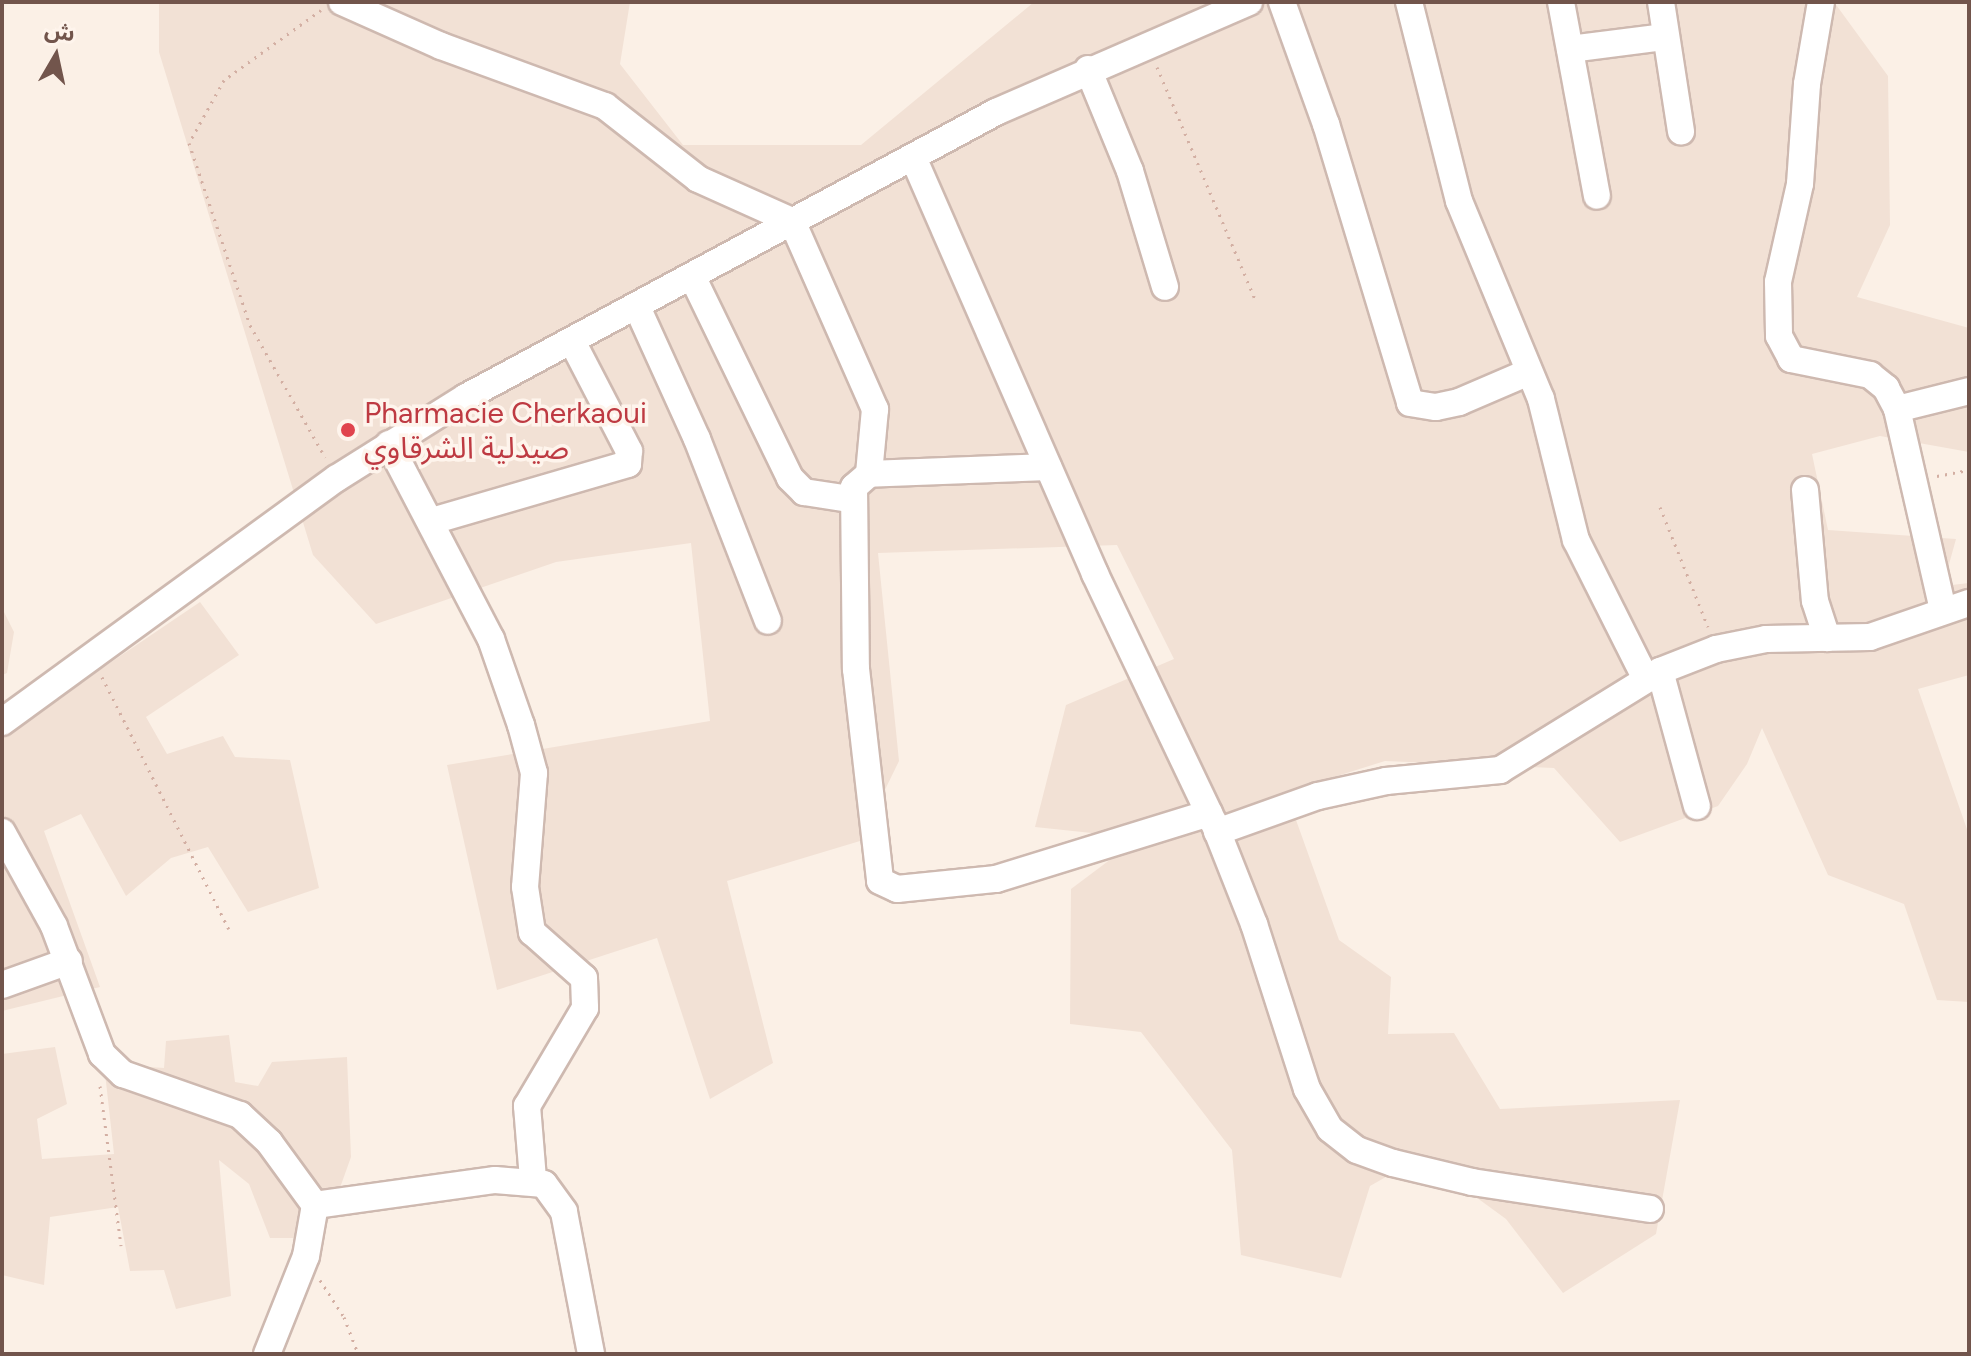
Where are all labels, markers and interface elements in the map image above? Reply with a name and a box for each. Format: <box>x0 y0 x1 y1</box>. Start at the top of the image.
north arrow <box>16 16 96 96</box>
text: ش <box>43 16 77 47</box>
place label: Pharmacie Cherkaoui صيدلية الشرقاوي <box>364 395 647 466</box>
marker: Pharmacie Cherkaoui صيدلية الشرقاوي <box>339 421 357 439</box>

